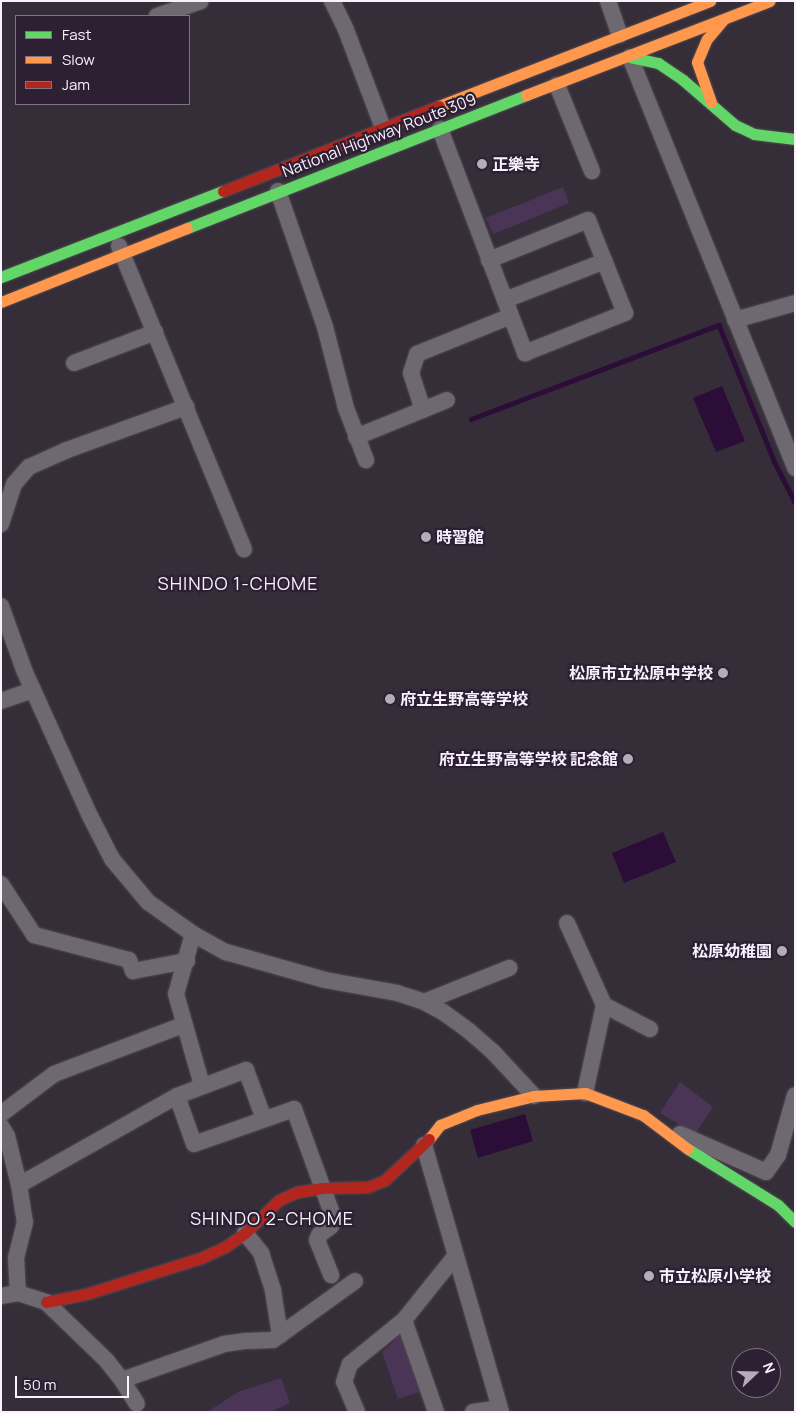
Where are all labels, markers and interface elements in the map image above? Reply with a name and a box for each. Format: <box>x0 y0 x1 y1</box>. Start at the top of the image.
legend <box>15 15 190 105</box>
text: Fast <box>62 24 91 45</box>
text: Slow <box>62 49 95 70</box>
text: Jam <box>62 74 90 95</box>
street label: National Highway Route 309 <box>279 89 479 181</box>
place label: 正樂寺 <box>492 154 540 174</box>
marker: 正樂寺 <box>476 158 488 170</box>
place label: 時習館 <box>436 527 484 547</box>
marker: 時習館 <box>420 531 432 543</box>
district label: SHINDO 1-CHOME <box>156 572 320 594</box>
place label: 松原市立松原中学校 <box>569 663 713 683</box>
marker: 松原市立松原中学校 <box>717 667 729 679</box>
place label: 府立生野高等学校 <box>400 689 528 709</box>
marker: 府立生野高等学校 <box>384 693 396 705</box>
place label: 府立生野高等学校 記念館 <box>439 749 618 769</box>
marker: 府立生野高等学校 記念館 <box>622 753 634 765</box>
place label: 松原幼稚園 <box>692 941 772 961</box>
marker: 松原幼稚園 <box>776 945 788 957</box>
district label: SHINDO 2-CHOME <box>188 1207 356 1229</box>
place label: 市立松原小学校 <box>659 1266 771 1286</box>
marker: 市立松原小学校 <box>643 1270 655 1282</box>
north arrow <box>731 1348 781 1398</box>
text: N <box>759 1360 780 1376</box>
scale bar <box>18 1366 131 1398</box>
text: 50 m <box>23 1374 57 1395</box>

